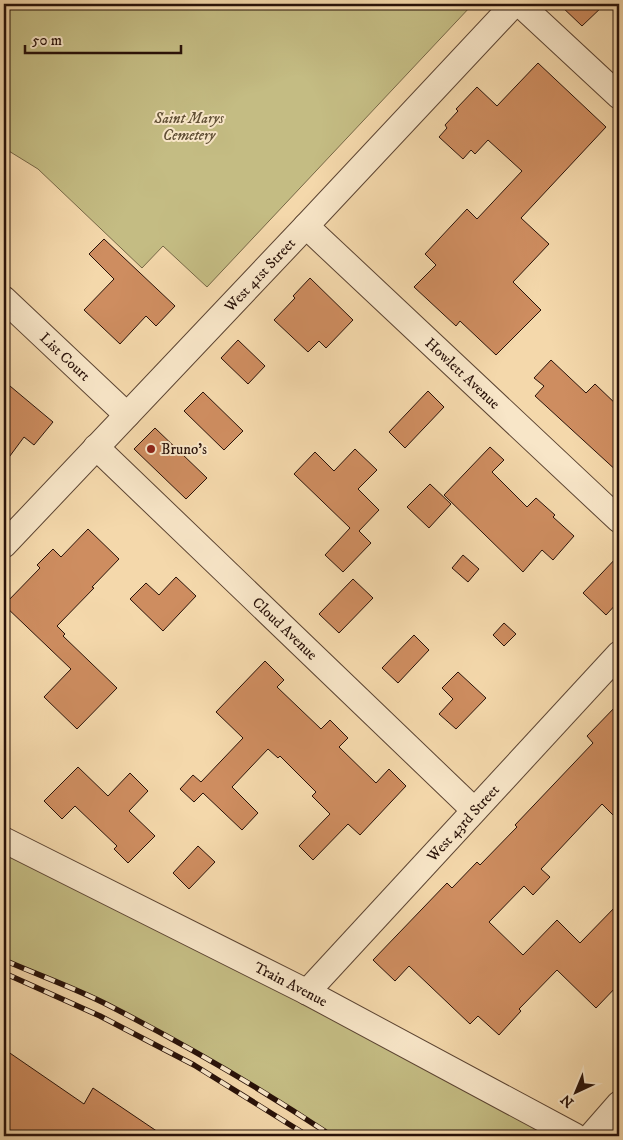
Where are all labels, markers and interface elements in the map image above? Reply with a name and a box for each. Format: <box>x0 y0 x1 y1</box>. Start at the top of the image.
scale bar <box>25 22 181 54</box>
text: 50 m <box>32 31 62 50</box>
park label: Saint Marys Cemetery <box>153 109 224 145</box>
street label: West 41st Street <box>220 234 300 317</box>
street label: List Court <box>35 329 94 386</box>
street label: Howlett Avenue <box>421 334 504 413</box>
place label: Bruno's <box>161 440 207 459</box>
marker: Bruno's <box>145 443 157 455</box>
street label: Cloud Avenue <box>248 593 321 664</box>
street label: West 43rd Street <box>422 781 504 867</box>
street label: Train Avenue <box>251 958 331 1011</box>
north arrow <box>550 1068 600 1118</box>
text: N <box>557 1090 578 1111</box>

